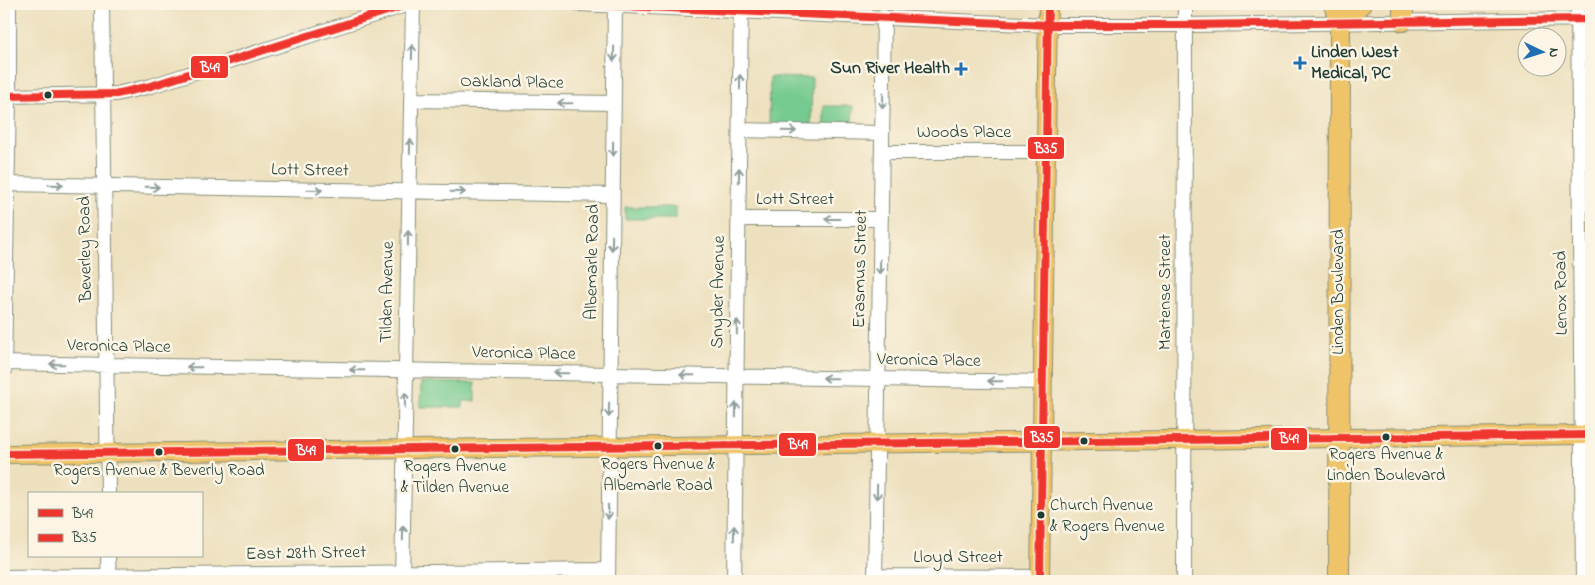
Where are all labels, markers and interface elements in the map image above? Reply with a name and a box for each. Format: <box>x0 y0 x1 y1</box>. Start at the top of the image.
north arrow <box>1518 28 1568 78</box>
place label: Linden West Medical, PC <box>1311 40 1400 87</box>
one-way arrow <box>407 44 417 60</box>
one-way arrow <box>609 46 619 62</box>
text: N <box>1543 47 1564 58</box>
line badge: B49 <box>190 55 229 79</box>
place label: Sun River Health <box>830 56 950 82</box>
marker: Linden West Medical, PC <box>1293 56 1307 70</box>
text: B49 <box>199 58 220 79</box>
marker: Sun River Health <box>954 62 968 76</box>
street label: Oakland Place <box>460 69 565 97</box>
one-way arrow <box>735 74 745 90</box>
unlabelled marker <box>43 90 53 100</box>
one-way arrow <box>878 92 888 109</box>
one-way arrow <box>557 98 573 107</box>
street label: Woods Place <box>917 120 1012 146</box>
one-way arrow <box>780 127 796 136</box>
line badge: B35 <box>1027 136 1065 160</box>
one-way arrow <box>405 138 415 154</box>
text: B35 <box>1033 139 1058 160</box>
one-way arrow <box>608 140 618 157</box>
street label: Lott Street <box>271 157 349 185</box>
one-way arrow <box>734 167 744 184</box>
one-way arrow <box>47 180 63 190</box>
one-way arrow <box>144 182 160 192</box>
one-way arrow <box>306 185 323 195</box>
one-way arrow <box>449 187 465 197</box>
street label: Lott Street <box>756 187 834 213</box>
street label: Beverley Road <box>72 196 100 303</box>
street label: Albemarle Road <box>579 204 607 320</box>
street label: Erasmus Street <box>847 209 875 329</box>
one-way arrow <box>825 214 841 224</box>
street label: Linden Boulevard <box>1326 229 1352 355</box>
one-way arrow <box>403 230 413 246</box>
street label: Snyder Avenue <box>705 234 733 349</box>
street label: Martense Street <box>1153 234 1179 350</box>
one-way arrow <box>607 235 616 251</box>
street label: Tilden Avenue <box>374 240 402 343</box>
street label: Lenox Road <box>1548 250 1576 336</box>
one-way arrow <box>875 259 885 275</box>
one-way arrow <box>732 320 742 336</box>
street label: Veronica Place <box>66 333 172 361</box>
street label: Veronica Place <box>471 340 577 368</box>
street label: Veronica Place <box>876 347 982 375</box>
one-way arrow <box>50 359 66 369</box>
one-way arrow <box>187 362 203 372</box>
one-way arrow <box>349 365 365 374</box>
one-way arrow <box>553 368 570 378</box>
one-way arrow <box>679 371 695 380</box>
one-way arrow <box>822 373 838 383</box>
one-way arrow <box>987 376 1003 385</box>
one-way arrow <box>400 392 410 408</box>
one-way arrow <box>604 402 614 418</box>
one-way arrow <box>731 403 740 419</box>
line badge: B35 <box>1023 425 1061 449</box>
line badge: B49 <box>1270 427 1308 451</box>
text: B35 <box>1029 428 1054 449</box>
text: B49 <box>1278 429 1299 450</box>
line badge: B49 <box>778 432 817 457</box>
marker: Rogers Avenue & Linden Boulevard <box>1381 432 1391 442</box>
text: B49 <box>787 435 808 456</box>
unlabelled marker <box>1079 436 1089 446</box>
line badge: B49 <box>287 438 325 462</box>
text: B49 <box>295 441 316 462</box>
marker: Rogers Avenue & Albemarle Road <box>653 441 663 451</box>
place label: Rogers Avenue & Linden Boulevard <box>1327 442 1446 488</box>
marker: Rogers Avenue & Tilden Avenue <box>450 444 460 454</box>
marker: Rogers Avenue & Beverly Road <box>154 447 164 457</box>
place label: Rogers Avenue & Albemarle Road <box>601 452 715 498</box>
place label: Rogers Avenue & Tilden Avenue <box>401 454 510 500</box>
place label: Rogers Avenue & Beverly Road <box>53 458 265 485</box>
one-way arrow <box>872 484 882 500</box>
legend <box>28 492 202 558</box>
place label: Church Avenue & Rogers Avenue <box>1050 493 1165 541</box>
text: B49 <box>71 503 93 525</box>
one-way arrow <box>603 504 613 520</box>
marker: Church Avenue & Rogers Avenue <box>1036 510 1046 520</box>
one-way arrow <box>398 525 408 541</box>
one-way arrow <box>729 525 739 541</box>
text: B35 <box>71 527 97 549</box>
street label: East 28th Street <box>246 540 366 568</box>
street label: Lloyd Street <box>913 545 1003 571</box>

